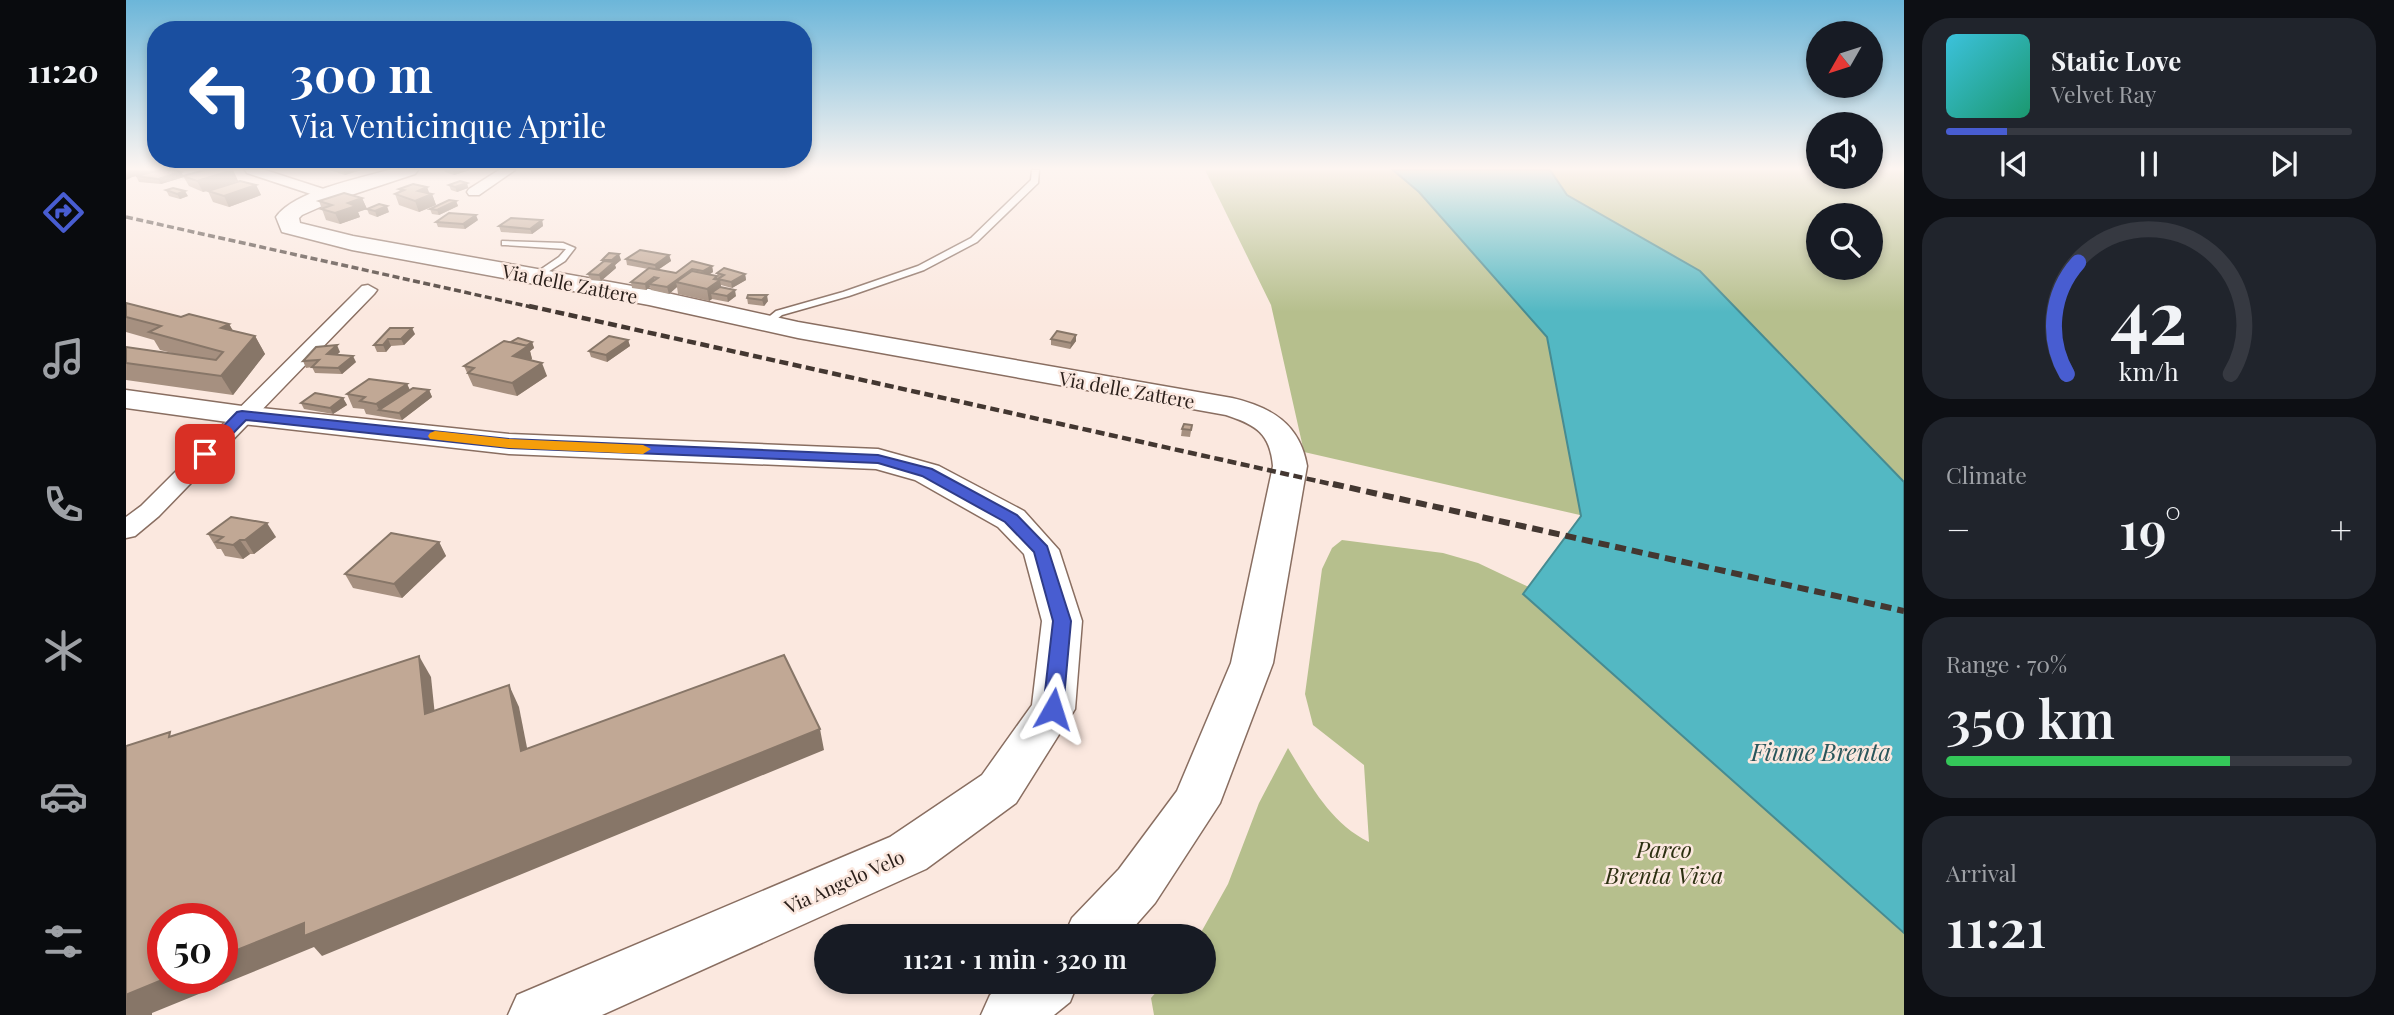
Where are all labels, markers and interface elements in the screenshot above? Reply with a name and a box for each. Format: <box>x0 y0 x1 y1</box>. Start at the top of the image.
north arrow <box>1806 21 1883 98</box>
map controls <box>1806 21 1883 280</box>
text: 300 m <box>290 40 433 105</box>
text: Static Love <box>2051 43 2181 78</box>
text: 11:20 <box>27 48 99 91</box>
icon: left <box>175 49 266 140</box>
text: Velvet Ray <box>2051 78 2156 109</box>
text: Via Venticinque Aprile <box>290 103 606 146</box>
button: sound <box>1806 112 1883 189</box>
icon: previous <box>1995 145 2033 183</box>
icon: pause <box>2130 145 2168 183</box>
icon: next <box>2265 145 2303 183</box>
icon: directions <box>39 188 88 237</box>
button: search <box>1806 203 1883 280</box>
street label: Via delle Zattere <box>499 257 640 309</box>
text: 42 <box>2111 266 2187 363</box>
icon: music <box>39 334 88 383</box>
text: km/h <box>2119 354 2179 387</box>
street label: Via delle Zattere <box>1056 364 1197 414</box>
pin <box>175 424 235 484</box>
icon: arrive <box>186 435 224 473</box>
text: Climate <box>1946 459 2027 490</box>
icon: phone <box>39 480 88 529</box>
text: 19° <box>2119 494 2181 563</box>
text: − <box>1946 503 1971 554</box>
text: + <box>2330 503 2352 554</box>
icon: climate <box>39 626 88 675</box>
text: Range · 70% <box>1946 648 2067 679</box>
position arrow <box>1016 672 1090 746</box>
text: 350 km <box>1946 683 2115 752</box>
water label: Fiume Brenta <box>1750 735 1891 767</box>
icon: car <box>39 772 88 821</box>
park label: Parco Brenta Viva <box>1604 833 1723 890</box>
street label: Via Angelo Velo <box>779 843 908 919</box>
text: Arrival <box>1946 857 2017 888</box>
text: 11:21 <box>1946 892 2046 961</box>
speed limit sign: 50 <box>147 903 238 994</box>
icon: filters <box>39 917 88 966</box>
text: 11:21 · 1 min · 320 m <box>903 941 1127 976</box>

